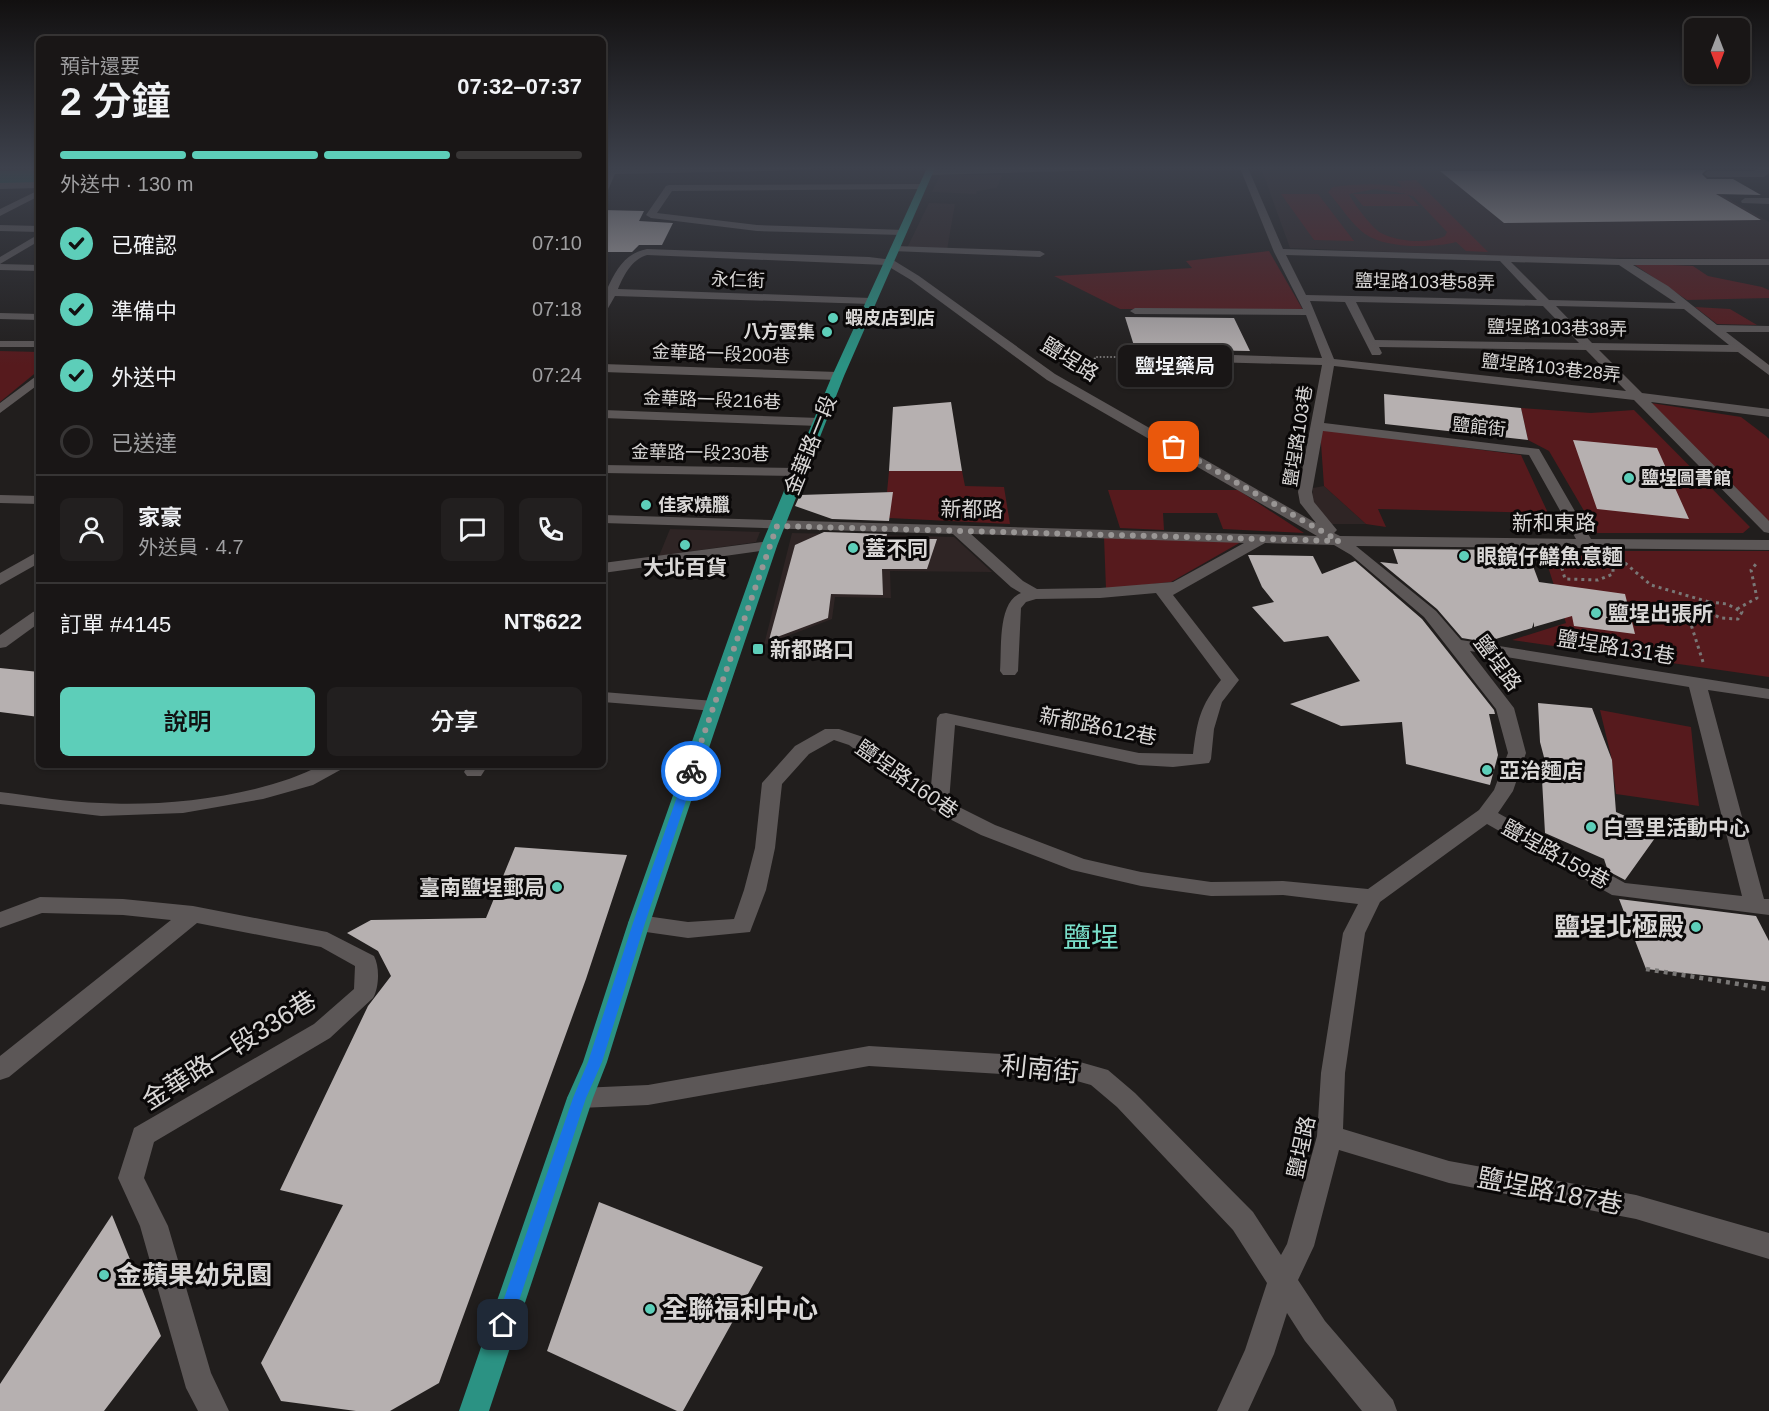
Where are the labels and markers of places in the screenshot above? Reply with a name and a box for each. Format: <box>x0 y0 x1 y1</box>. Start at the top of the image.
place label: 蝦皮店到店 <box>845 308 935 328</box>
marker: 蝦皮店到店 <box>826 311 840 325</box>
place label: 八方雲集 <box>743 322 815 342</box>
marker: 八方雲集 <box>820 325 834 339</box>
callout: 鹽埕藥局 <box>1117 345 1231 387</box>
pin <box>1148 421 1199 472</box>
place label: 鹽埕圖書館 <box>1641 468 1731 488</box>
marker: 鹽埕圖書館 <box>1622 471 1636 485</box>
place label: 佳家燒臘 <box>658 495 730 515</box>
marker: 佳家燒臘 <box>639 498 653 512</box>
place label: 蓋不同 <box>865 537 928 560</box>
marker: 大北百貨 <box>678 538 692 552</box>
marker: 蓋不同 <box>846 541 860 555</box>
place label: 眼鏡仔鱔魚意麵 <box>1476 545 1623 568</box>
marker: 眼鏡仔鱔魚意麵 <box>1457 549 1471 563</box>
place label: 大北百貨 <box>643 556 727 579</box>
place label: 鹽埕出張所 <box>1608 602 1713 625</box>
marker: 鹽埕出張所 <box>1589 606 1603 620</box>
place label: 新都路口 <box>770 638 854 661</box>
marker: 新都路口 <box>751 642 765 656</box>
place label: 亞治麵店 <box>1499 759 1583 782</box>
marker: 亞治麵店 <box>1480 763 1494 777</box>
place label: 白雪里活動中心 <box>1603 816 1750 839</box>
marker: 白雪里活動中心 <box>1584 820 1598 834</box>
place label: 臺南鹽埕郵局 <box>419 876 545 899</box>
marker: 臺南鹽埕郵局 <box>550 880 564 894</box>
place label: 鹽埕北極殿 <box>1554 912 1684 942</box>
marker: 鹽埕北極殿 <box>1689 920 1703 934</box>
place label: 金蘋果幼兒園 <box>116 1260 272 1290</box>
marker: 金蘋果幼兒園 <box>97 1268 111 1282</box>
place label: 全聯福利中心 <box>662 1294 818 1324</box>
pin <box>477 1299 528 1350</box>
marker: 全聯福利中心 <box>643 1302 657 1316</box>

